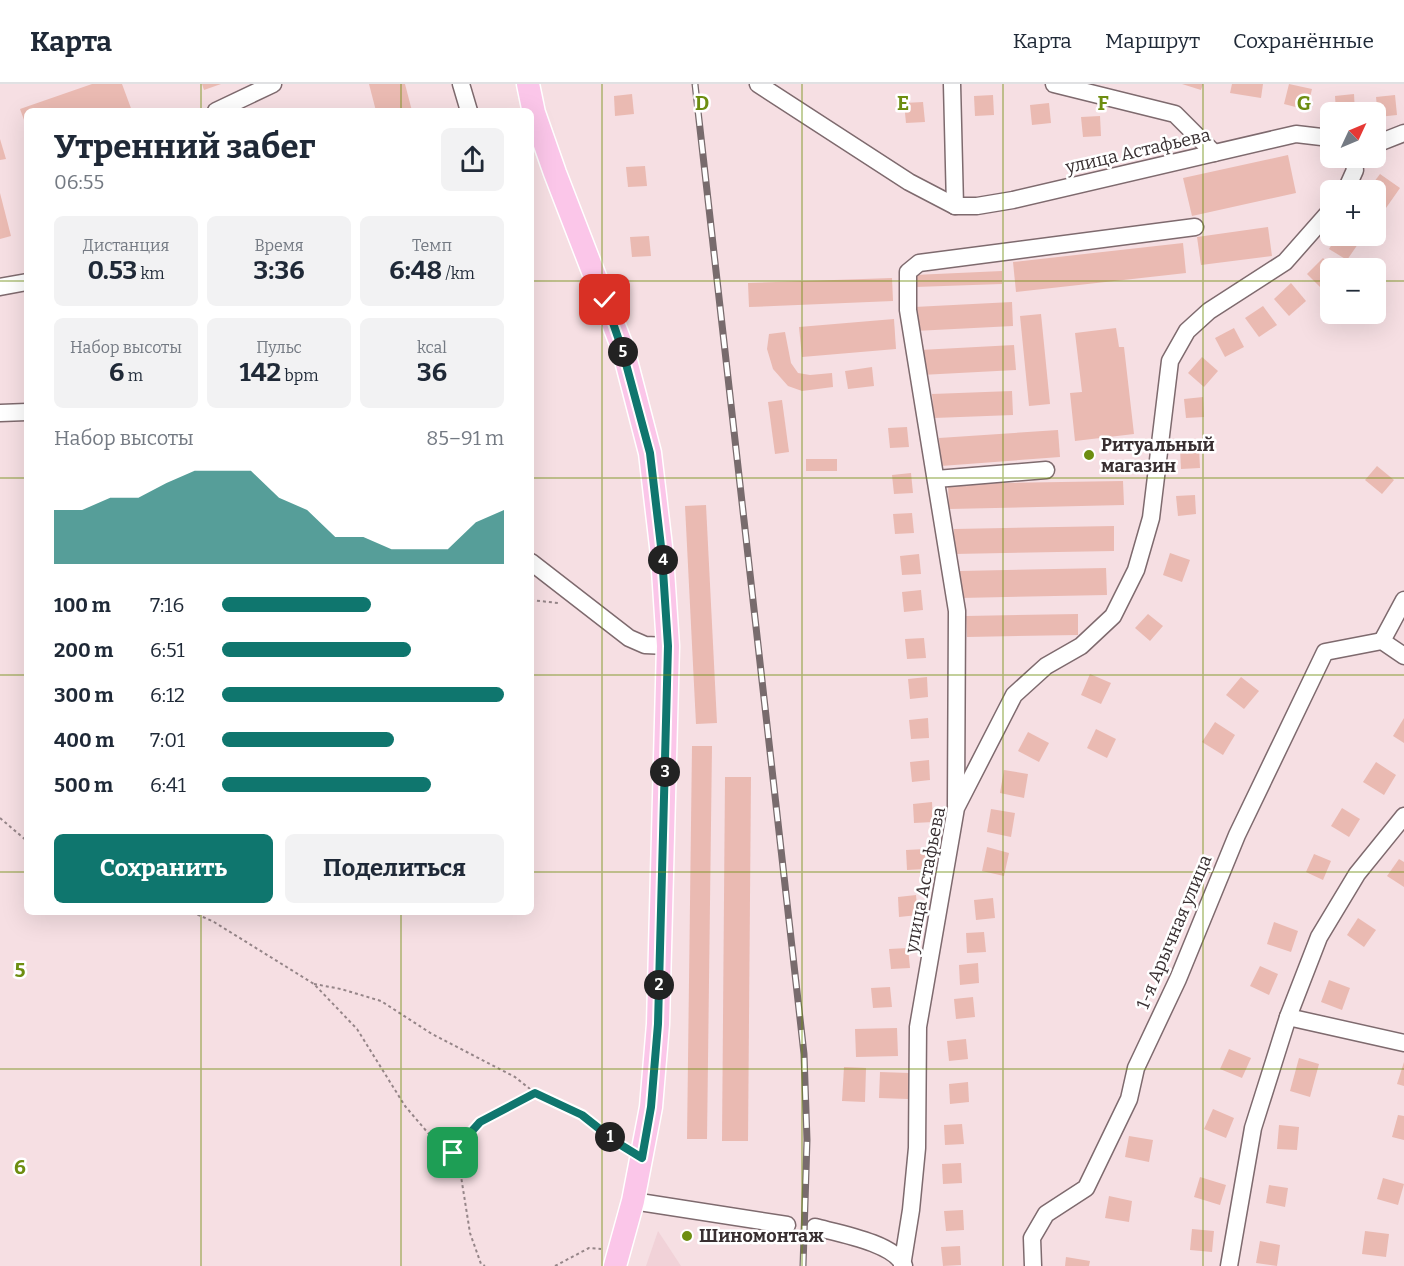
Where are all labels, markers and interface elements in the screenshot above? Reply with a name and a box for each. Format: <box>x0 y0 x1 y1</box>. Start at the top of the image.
text: Карта <box>30 25 112 58</box>
text: Карта <box>1013 28 1072 54</box>
text: Маршрут <box>1105 28 1200 54</box>
text: Сохранённые <box>1233 28 1374 54</box>
text: D <box>695 91 709 115</box>
text: E <box>897 91 909 115</box>
text: F <box>1097 91 1109 115</box>
text: G <box>1297 91 1311 115</box>
north arrow <box>1320 102 1386 168</box>
map controls <box>1320 102 1386 324</box>
street label: улица Астафьева <box>1062 124 1213 179</box>
text: Утренний забег <box>54 127 315 167</box>
button: share <box>441 128 504 191</box>
text: 06:55 <box>54 170 104 194</box>
button: + <box>1320 180 1386 246</box>
text: Дистанция <box>83 236 169 255</box>
text: Время <box>254 236 304 255</box>
text: Темп <box>412 236 452 255</box>
text: 0.53 <box>87 255 137 286</box>
text: 3:36 <box>253 255 305 286</box>
text: 6:48 <box>389 255 442 286</box>
button: − <box>1320 258 1386 324</box>
text: km <box>137 264 165 283</box>
text: /km <box>442 264 475 283</box>
pin <box>579 274 630 325</box>
icon: check <box>588 283 621 316</box>
pin: 5 <box>608 337 638 367</box>
text: Набор высоты <box>70 338 182 357</box>
text: Пульс <box>256 338 302 357</box>
text: kcal <box>417 338 447 357</box>
text: 5 <box>619 342 627 361</box>
text: 6 <box>109 357 124 388</box>
text: 142 <box>240 357 281 388</box>
text: 36 <box>417 357 447 388</box>
text: m <box>124 366 143 385</box>
text: bpm <box>281 366 318 385</box>
text: Набор высоты <box>54 426 194 450</box>
text: 85–91 m <box>426 426 504 450</box>
place label: Ритуальный магазин <box>1101 434 1215 477</box>
marker: Ритуальный магазин <box>1082 448 1096 462</box>
pin: 4 <box>648 545 678 575</box>
text: 4 <box>658 550 668 569</box>
text: 100 m <box>54 593 111 617</box>
text: 7:16 <box>150 593 184 617</box>
text: 200 m <box>54 638 113 662</box>
text: 6:51 <box>150 638 185 662</box>
text: 300 m <box>54 683 114 707</box>
text: 6:12 <box>150 683 185 707</box>
text: 400 m <box>54 728 114 752</box>
text: 7:01 <box>150 728 185 752</box>
pin: 3 <box>650 757 680 787</box>
text: 3 <box>660 762 670 781</box>
text: 500 m <box>54 773 113 797</box>
text: 6:41 <box>150 773 186 797</box>
street label: улица Астафьева <box>900 805 950 956</box>
button: Сохранить <box>54 834 273 903</box>
button: Поделиться <box>285 834 504 903</box>
street label: 1-я Арычная улица <box>1132 851 1217 1012</box>
text: 5 <box>15 958 26 982</box>
pin: 2 <box>644 970 674 1000</box>
text: 2 <box>654 975 664 994</box>
pin: 1 <box>595 1122 625 1152</box>
pin <box>427 1127 478 1178</box>
text: 1 <box>607 1127 613 1146</box>
icon: arrive <box>436 1136 469 1169</box>
text: 6 <box>14 1155 26 1179</box>
place label: Шиномонтаж <box>699 1225 824 1247</box>
marker: Шиномонтаж <box>680 1229 694 1243</box>

